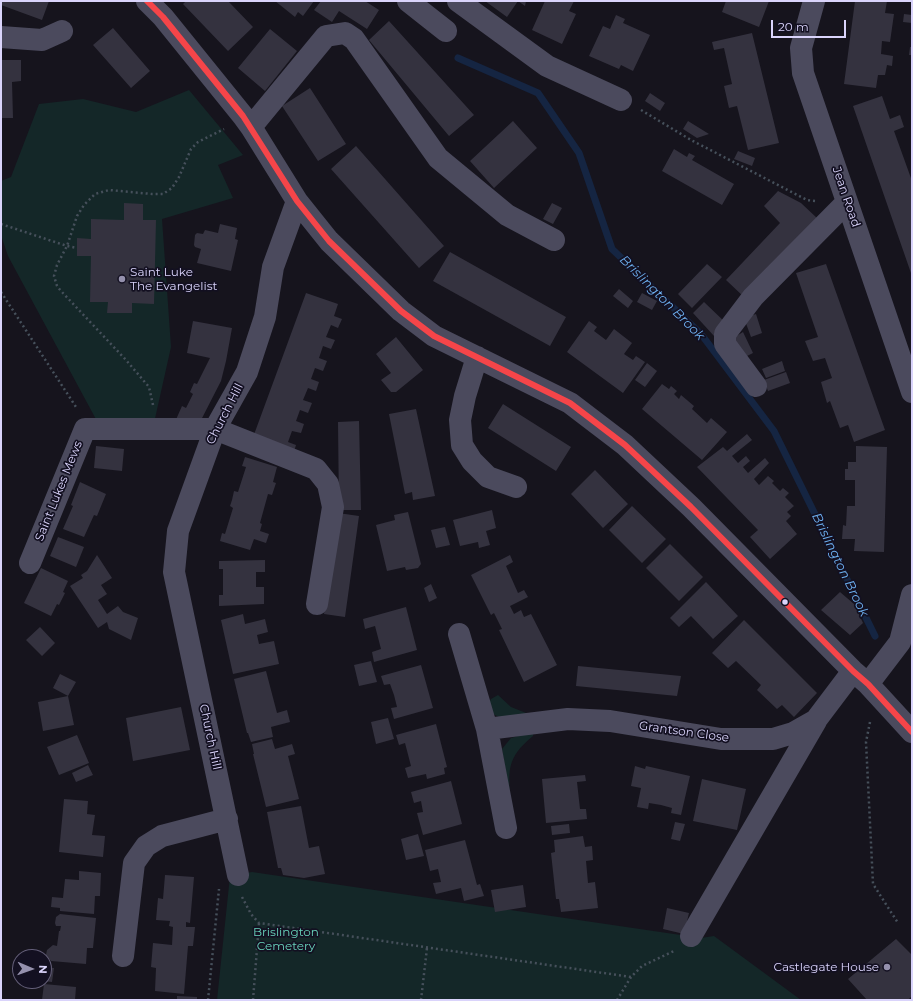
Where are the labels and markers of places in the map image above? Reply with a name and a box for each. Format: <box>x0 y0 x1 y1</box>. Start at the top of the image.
place label: Saint Luke The Evangelist <box>130 265 217 293</box>
marker: Saint Luke The Evangelist <box>117 274 127 284</box>
unlabelled marker <box>780 597 790 607</box>
place label: Castlegate House <box>774 960 879 974</box>
marker: Castlegate House <box>882 962 892 972</box>

